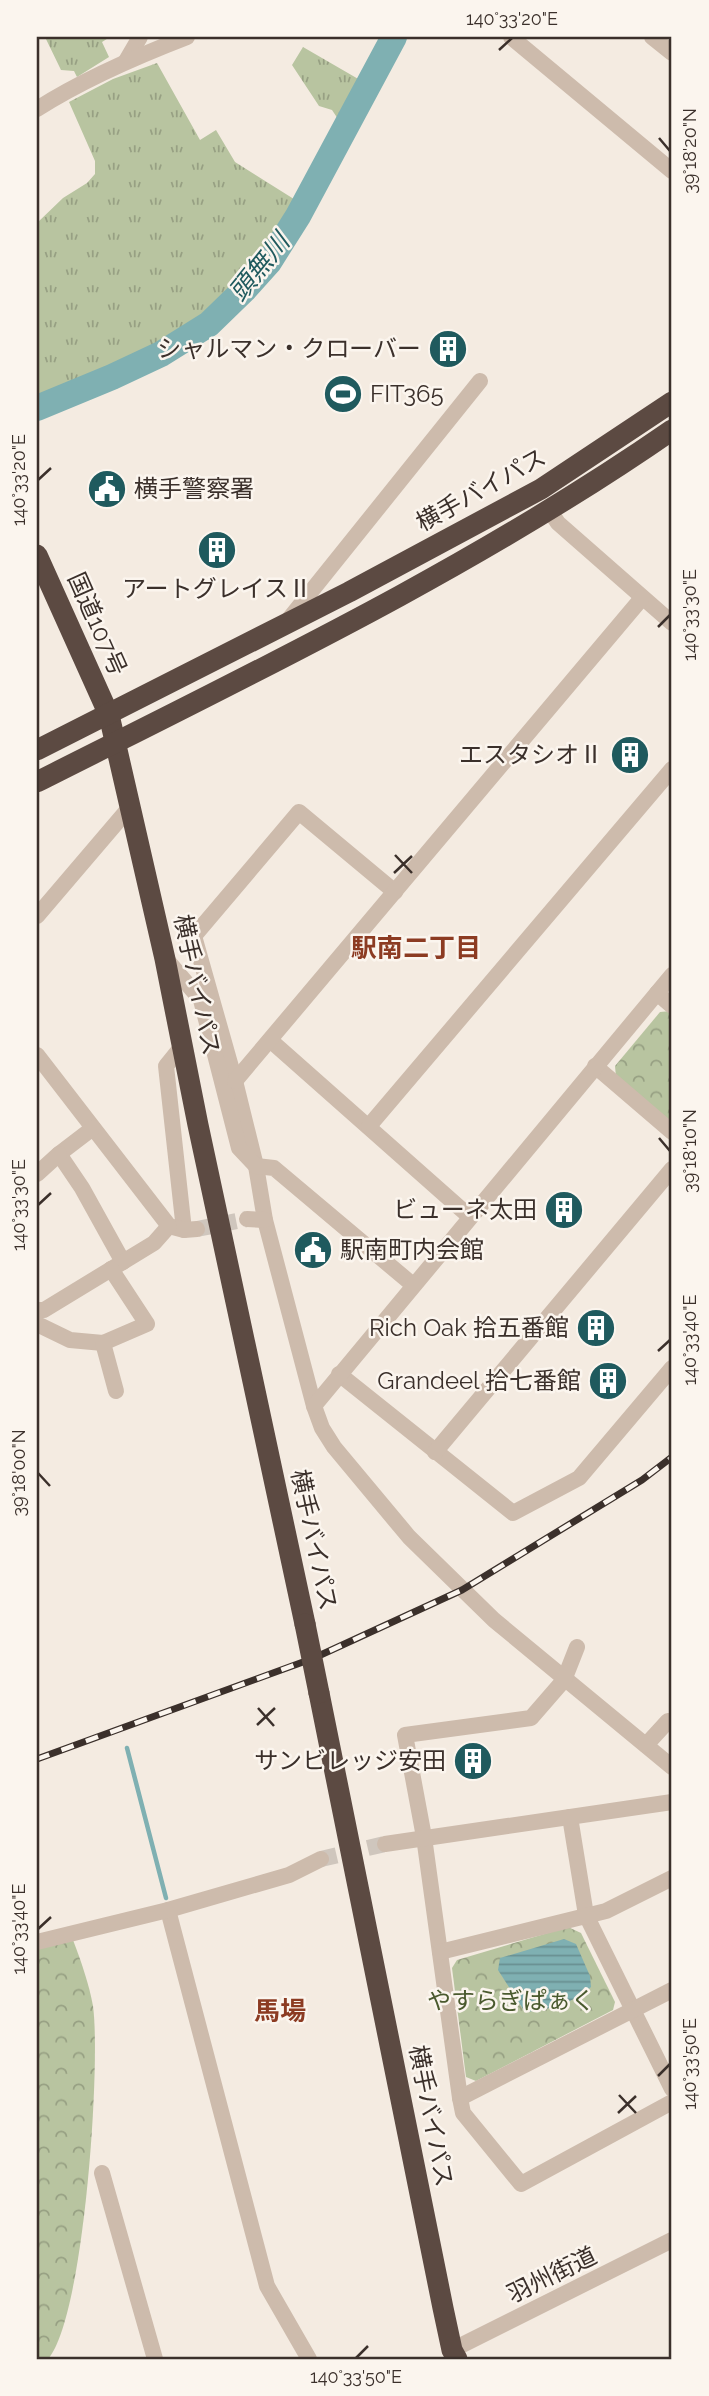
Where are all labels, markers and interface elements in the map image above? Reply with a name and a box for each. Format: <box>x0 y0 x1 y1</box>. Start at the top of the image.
text: 140°33'20"E <box>466 8 558 29</box>
text: 39°18'20"N <box>679 108 700 194</box>
water label: 頭無川 <box>223 225 297 307</box>
building icon: シャルマン・クローバー <box>427 328 469 370</box>
place label: シャルマン・クローバー <box>157 334 421 363</box>
sports icon: FIT365 <box>322 373 364 415</box>
place label: FIT365 <box>370 379 444 408</box>
text: 140°33'20"E <box>8 434 29 526</box>
street label: 横手バイパス <box>411 442 551 537</box>
public building icon: 横手警察署 <box>86 468 128 510</box>
place label: 横手警察署 <box>134 474 254 503</box>
building icon: アートグレイスⅡ <box>196 529 238 571</box>
street label: 国道107号 <box>62 568 133 680</box>
text: 140°33'30"E <box>679 569 700 661</box>
place label: アートグレイスⅡ <box>122 574 312 603</box>
building icon: エスタシオⅡ <box>609 734 651 776</box>
place label: エスタシオⅡ <box>459 740 603 769</box>
street label: 横手バイパス <box>168 912 227 1058</box>
district label: 駅南二丁目 <box>351 933 481 963</box>
text: 39°18'10"N <box>679 1109 700 1193</box>
text: 140°33'30"E <box>8 1159 29 1251</box>
building icon: ビューネ太田 <box>543 1189 585 1231</box>
place label: ビューネ太田 <box>393 1195 537 1224</box>
public building icon: 駅南町内会館 <box>292 1229 334 1271</box>
place label: 駅南町内会館 <box>340 1235 484 1264</box>
text: 140°33'40"E <box>679 1294 700 1385</box>
building icon: Rich Oak 拾五番館 <box>575 1307 617 1349</box>
place label: Rich Oak 拾五番館 <box>369 1313 569 1342</box>
building icon: Grandeel 拾七番館 <box>587 1360 629 1402</box>
place label: Grandeel 拾七番館 <box>377 1366 581 1395</box>
text: 39°18'00"N <box>8 1429 29 1517</box>
street label: 横手バイパス <box>285 1467 344 1613</box>
building icon: サンビレッジ安田 <box>452 1740 494 1782</box>
place label: サンビレッジ安田 <box>254 1746 446 1775</box>
text: 140°33'40"E <box>8 1883 29 1974</box>
park label: やすらぎぱぁく <box>427 1986 595 2015</box>
district label: 馬場 <box>254 1996 306 2026</box>
text: 140°33'50"E <box>679 2018 700 2110</box>
street label: 横手バイパス <box>404 2043 459 2189</box>
street label: 羽州街道 <box>502 2240 601 2309</box>
text: 140°33'50"E <box>310 2366 402 2387</box>

